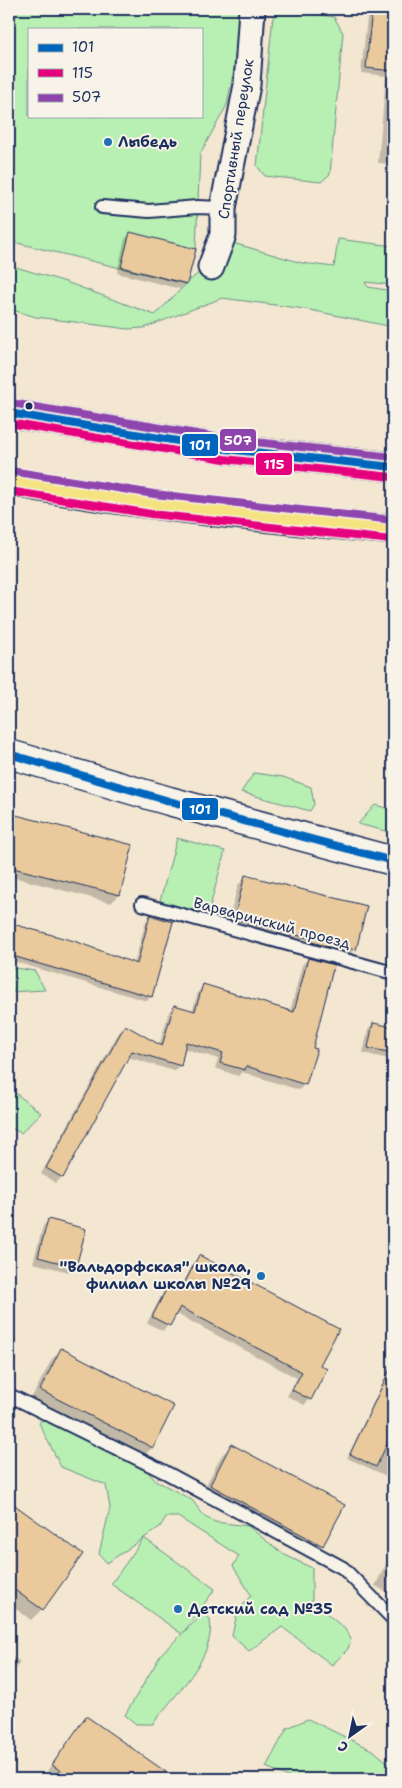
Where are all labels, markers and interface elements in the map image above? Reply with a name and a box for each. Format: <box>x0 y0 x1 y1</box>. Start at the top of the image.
legend <box>28 28 202 118</box>
text: 101 <box>72 37 94 57</box>
street label: Спортивный переулок <box>213 57 259 221</box>
text: 115 <box>72 63 93 83</box>
text: 507 <box>72 87 101 107</box>
place label: Лыбедь <box>118 132 177 152</box>
marker: Лыбедь <box>102 136 114 148</box>
unlabelled marker <box>24 401 34 411</box>
line badge: 507 <box>219 428 257 452</box>
text: 507 <box>224 431 252 449</box>
line badge: 101 <box>181 433 219 457</box>
text: 101 <box>189 436 211 454</box>
line badge: 115 <box>255 452 293 476</box>
text: 115 <box>263 455 285 473</box>
line badge: 101 <box>181 797 219 821</box>
text: 101 <box>189 800 211 818</box>
street label: Варваринский проезд <box>191 892 353 954</box>
place label: "Вальдорфская" школа, филиал школы №29 <box>59 1257 251 1294</box>
marker: "Вальдорфская" школа, филиал школы №29 <box>255 1270 267 1282</box>
place label: Детский сад №35 <box>188 1599 333 1619</box>
marker: Детский сад №35 <box>172 1603 184 1615</box>
north arrow <box>324 1710 374 1760</box>
text: С <box>334 1737 351 1757</box>

